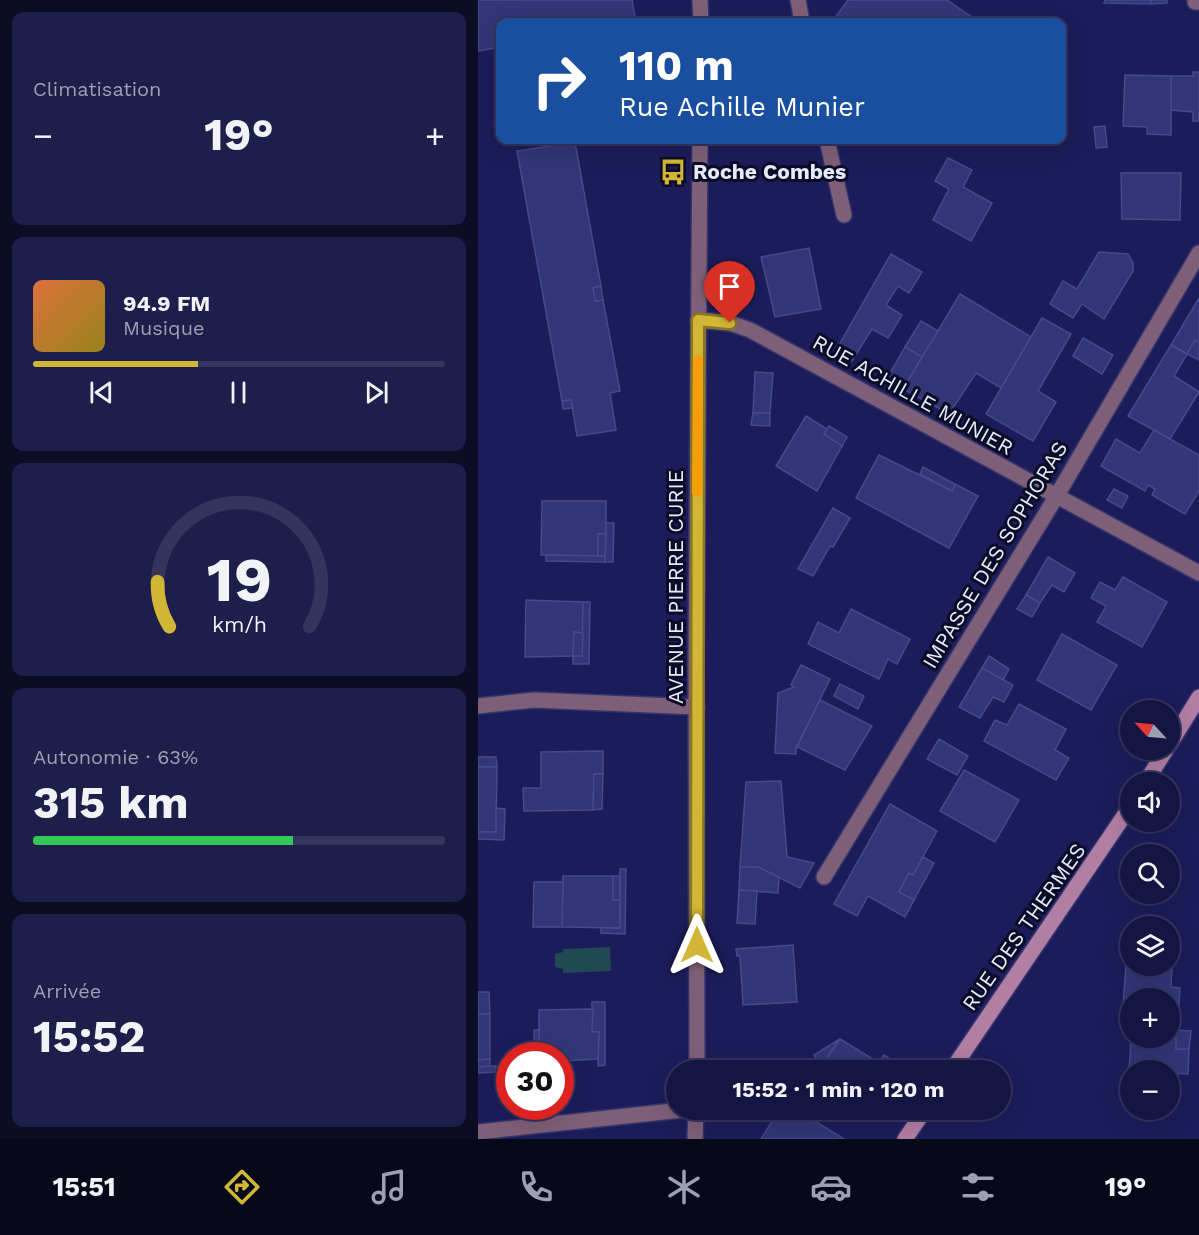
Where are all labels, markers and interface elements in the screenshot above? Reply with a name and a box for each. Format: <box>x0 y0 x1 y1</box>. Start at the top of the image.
text: 110 m <box>619 41 734 90</box>
icon: right <box>520 42 598 120</box>
text: Climatisation <box>33 77 161 101</box>
text: Rue Achille Munier <box>619 91 865 123</box>
text: 19° <box>204 108 274 161</box>
text: − <box>33 116 53 155</box>
text: + <box>425 116 445 155</box>
bus stop icon: Roche Combes <box>658 157 688 187</box>
place label: Roche Combes <box>693 159 846 184</box>
pin <box>704 261 755 323</box>
icon: arrive <box>713 270 746 303</box>
text: 94.9 FM <box>123 291 210 316</box>
text: Musique <box>123 316 205 340</box>
street label: RUE ACHILLE MUNIER <box>809 329 1018 460</box>
icon: previous <box>85 376 118 409</box>
icon: pause <box>222 376 255 409</box>
icon: next <box>360 376 393 409</box>
street label: IMPASSE DES SOPHORAS <box>917 437 1072 673</box>
street label: AVENUE PIERRE CURIE <box>663 470 688 704</box>
text: 19 <box>206 543 272 616</box>
text: km/h <box>211 612 267 637</box>
north arrow <box>1120 700 1180 760</box>
map controls <box>1120 700 1180 1120</box>
text: Autonomie · 63% <box>33 745 198 769</box>
button: sound <box>1120 772 1180 832</box>
text: 315 km <box>33 776 189 829</box>
street label: RUE DES THERMES <box>956 838 1091 1015</box>
button: search <box>1120 844 1180 904</box>
position arrow <box>665 913 729 977</box>
button: layers <box>1120 916 1180 976</box>
text: Arrivée <box>33 979 101 1003</box>
button: + <box>1120 988 1180 1048</box>
text: 15:52 <box>33 1010 145 1063</box>
speed limit sign: 30 <box>496 1042 574 1120</box>
button: − <box>1120 1060 1180 1120</box>
text: 15:52 · 1 min · 120 m <box>732 1077 945 1102</box>
icon: directions <box>221 1166 263 1208</box>
icon: music <box>368 1166 410 1208</box>
icon: phone <box>515 1166 557 1208</box>
icon: climate <box>663 1166 705 1208</box>
icon: car <box>810 1166 852 1208</box>
icon: filters <box>957 1166 999 1208</box>
text: 15:51 <box>53 1171 116 1203</box>
text: 19° <box>1105 1171 1146 1203</box>

